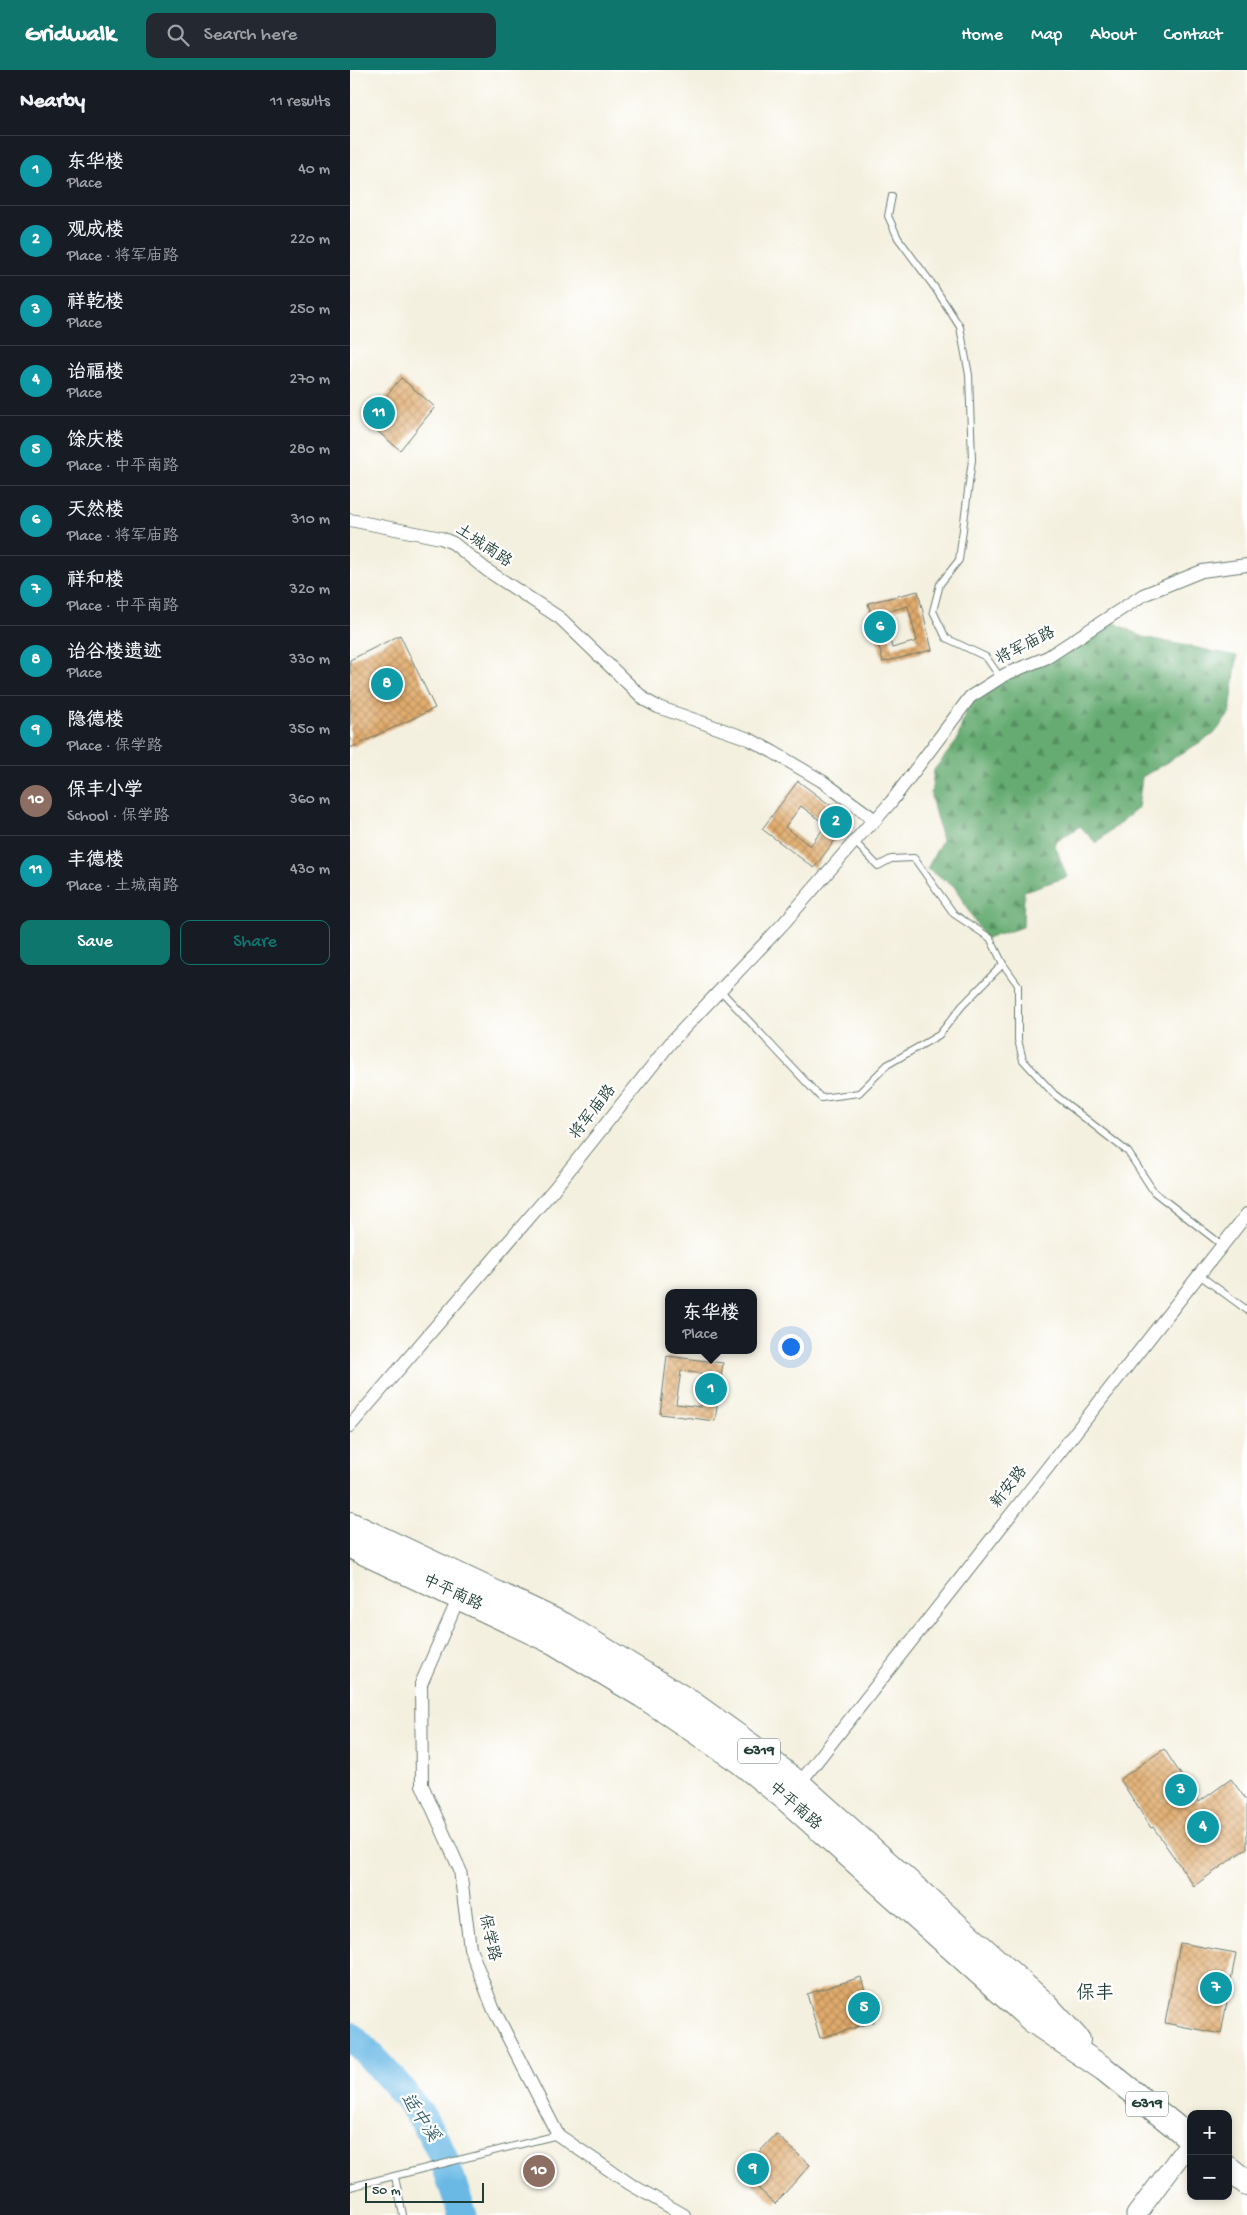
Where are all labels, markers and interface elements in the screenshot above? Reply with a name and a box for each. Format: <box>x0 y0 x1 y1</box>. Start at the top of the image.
search box <box>146 13 496 58</box>
text: Gridwalk <box>25 21 116 50</box>
icon: search <box>164 21 192 49</box>
text: Search here <box>204 24 297 47</box>
text: Home <box>961 25 1003 46</box>
text: Map <box>1031 25 1062 46</box>
text: About <box>1090 25 1136 46</box>
text: Contact <box>1164 25 1222 46</box>
text: Nearby <box>20 90 85 115</box>
text: 11 results <box>270 93 330 112</box>
text: 东华楼 <box>67 152 124 175</box>
text: 1 <box>33 161 39 180</box>
text: 40 m <box>298 161 330 180</box>
text: Place <box>67 175 102 194</box>
text: 观成楼 <box>67 220 124 243</box>
text: 2 <box>32 231 40 250</box>
text: 220 m <box>290 231 330 250</box>
text: Place · 将军庙路 <box>67 248 179 267</box>
text: 祥乾楼 <box>67 292 124 315</box>
text: 3 <box>32 301 40 320</box>
text: 250 m <box>290 301 330 320</box>
text: Place <box>67 315 102 334</box>
text: 诒福楼 <box>67 362 124 385</box>
text: 4 <box>32 371 40 390</box>
text: 270 m <box>290 371 330 390</box>
text: Place <box>67 385 102 404</box>
pin: 11 <box>363 394 395 432</box>
text: 馀庆楼 <box>67 430 124 453</box>
text: 5 <box>32 441 40 460</box>
text: 280 m <box>289 441 330 460</box>
text: Place · 中平南路 <box>67 458 179 477</box>
text: 天然楼 <box>67 500 124 523</box>
text: 6 <box>32 511 40 530</box>
text: 310 m <box>291 511 330 530</box>
street label: 土城南路 <box>451 520 516 573</box>
text: Place · 将军庙路 <box>67 528 179 547</box>
text: 祥和楼 <box>67 570 124 593</box>
text: 7 <box>32 581 40 600</box>
text: 320 m <box>290 581 330 600</box>
text: Place · 中平南路 <box>67 598 179 617</box>
pin: 6 <box>864 608 896 646</box>
street label: 将军庙路 <box>992 622 1059 670</box>
text: 诒谷楼遗迹 <box>67 642 162 665</box>
text: 8 <box>32 651 40 670</box>
text: 330 m <box>289 651 330 670</box>
text: Place <box>67 665 102 684</box>
pin: 8 <box>371 665 403 703</box>
text: 隐德楼 <box>67 710 124 733</box>
text: 9 <box>32 721 40 740</box>
text: 350 m <box>289 721 330 740</box>
text: Place · 保学路 <box>67 738 163 757</box>
text: 保丰小学 <box>67 780 143 803</box>
text: 10 <box>28 791 44 810</box>
text: 360 m <box>289 791 330 810</box>
pin: 2 <box>820 803 852 841</box>
text: School · 保学路 <box>67 808 169 827</box>
text: 丰德楼 <box>67 850 124 873</box>
text: 11 <box>30 861 42 880</box>
text: 430 m <box>290 861 330 880</box>
text: Place · 土城南路 <box>67 878 179 897</box>
button: Save <box>20 920 170 965</box>
button: Share <box>180 920 330 965</box>
street label: 将军庙路 <box>565 1081 621 1144</box>
popup <box>665 1289 757 1354</box>
text: 东华楼 <box>682 1303 740 1326</box>
text: Place <box>682 1326 717 1345</box>
your location <box>778 1334 804 1360</box>
pin: 1 <box>695 1370 727 1408</box>
street label: 新安路 <box>986 1462 1032 1513</box>
street label: 中平南路 <box>419 1570 486 1616</box>
road number: G319 <box>738 1738 780 1764</box>
pin: 3 <box>1165 1771 1197 1809</box>
street label: 中平南路 <box>764 1777 826 1835</box>
pin: 4 <box>1187 1808 1219 1846</box>
street label: 保学路 <box>473 1912 505 1964</box>
pin: 7 <box>1200 1969 1232 2007</box>
district label: 保丰 <box>1076 1982 1114 2006</box>
pin: 5 <box>848 1989 880 2027</box>
water label: 适中溪 <box>395 2089 444 2147</box>
road number: G319 <box>1126 2092 1168 2116</box>
map controls <box>1187 2110 1232 2200</box>
button: + <box>1187 2110 1232 2155</box>
pin: 9 <box>737 2150 769 2188</box>
pin: 10 <box>523 2152 555 2190</box>
button: − <box>1187 2155 1232 2200</box>
scale bar <box>365 2180 484 2203</box>
text: 50 m <box>372 2183 401 2200</box>

